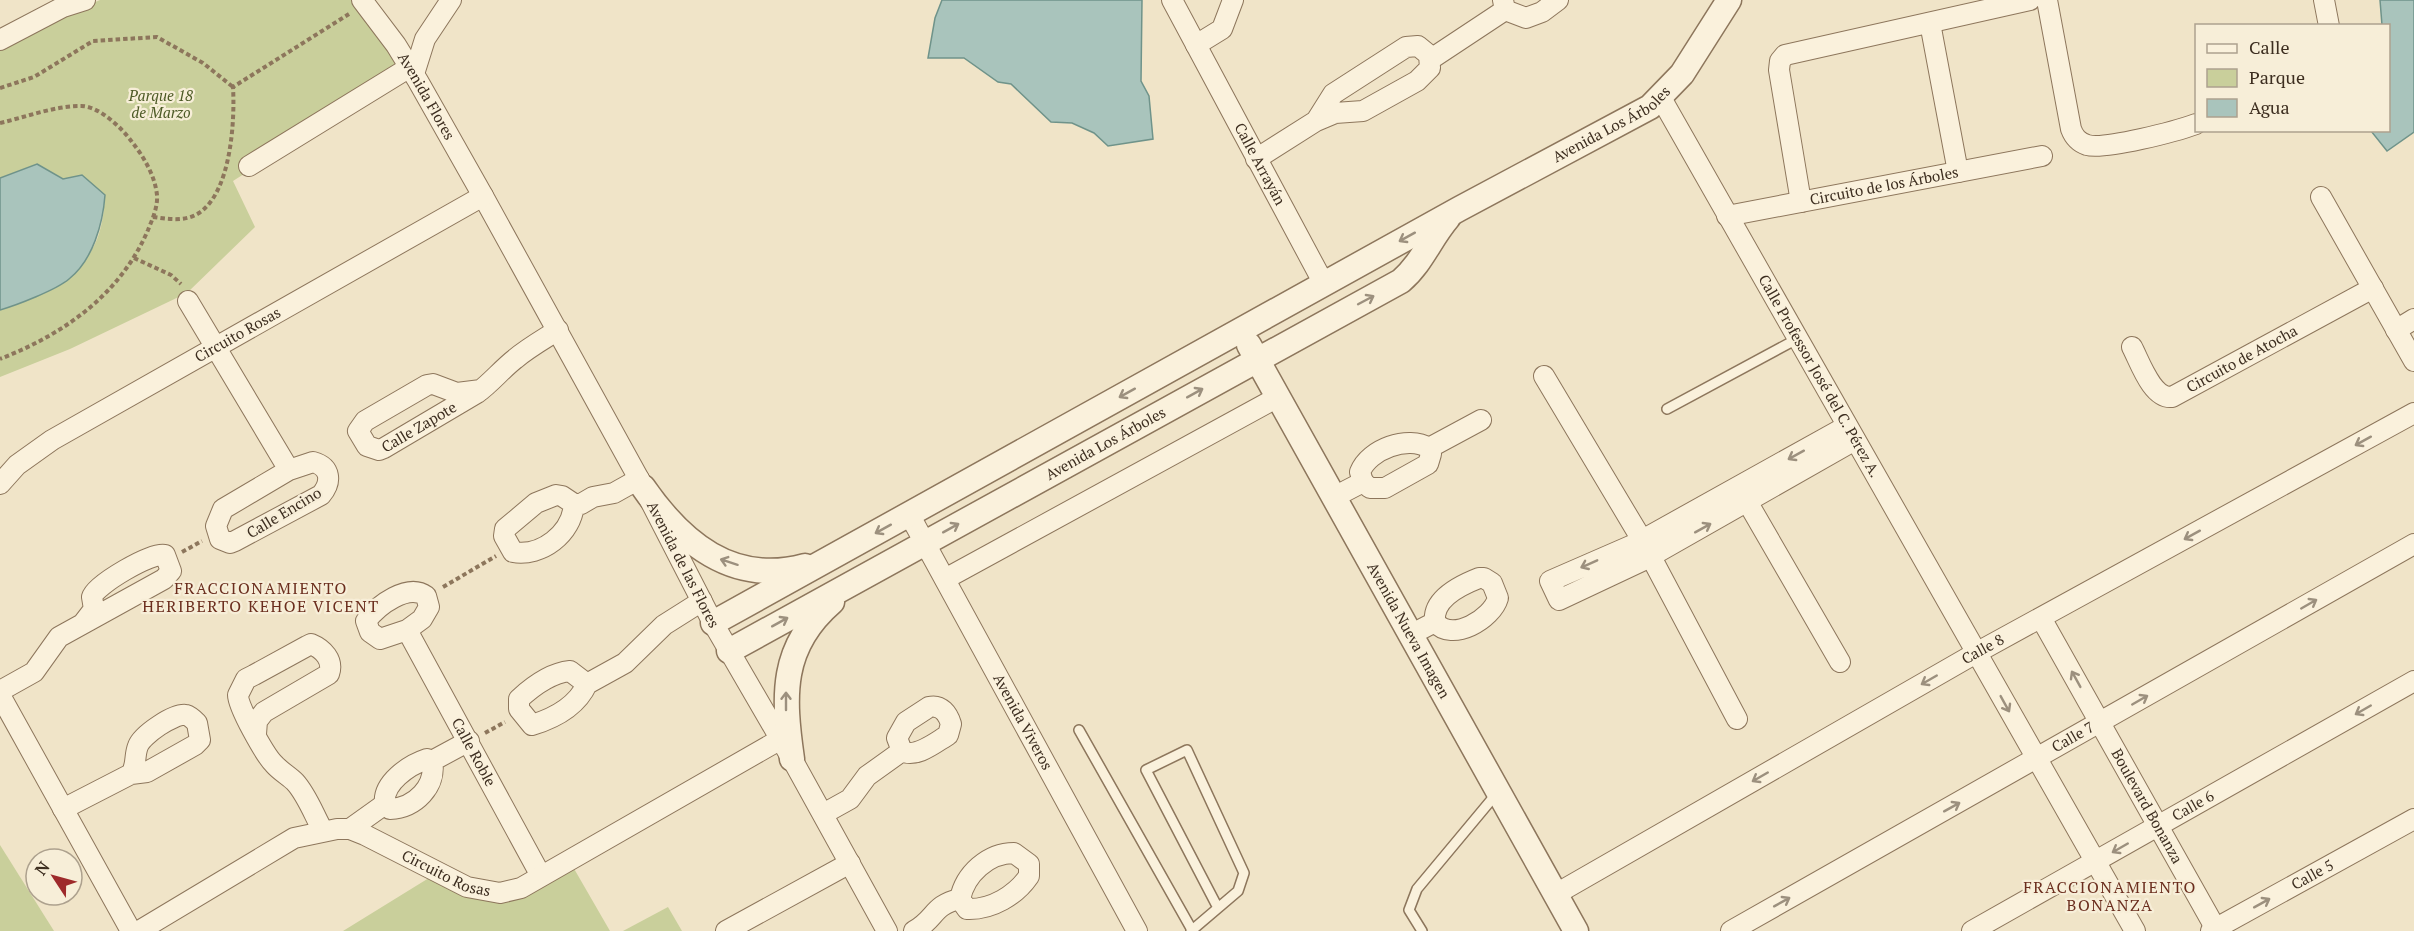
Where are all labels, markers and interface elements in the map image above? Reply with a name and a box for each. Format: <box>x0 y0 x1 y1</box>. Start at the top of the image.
legend <box>2195 24 2390 132</box>
text: Calle <box>2249 35 2290 59</box>
street label: Avenida Flores <box>394 48 460 143</box>
text: Parque <box>2249 65 2305 89</box>
street label: Avenida Los Árboles <box>1549 81 1674 166</box>
park label: Parque 18 de Marzo <box>128 85 193 122</box>
text: Agua <box>2249 95 2290 119</box>
street label: Calle Arrayán <box>1230 119 1291 208</box>
street label: Circuito de los Árboles <box>1808 161 1960 209</box>
one-way arrow <box>1399 232 1417 243</box>
street label: Calle Professor José del C. Pérez A. <box>1755 271 1886 481</box>
one-way arrow <box>1357 294 1375 305</box>
street label: Circuito Rosas <box>191 302 284 366</box>
street label: Circuito de Atocha <box>2182 320 2301 396</box>
one-way arrow <box>1119 387 1136 399</box>
one-way arrow <box>1186 387 1203 399</box>
street label: Calle Zapote <box>377 396 460 456</box>
street label: Avenida Los Árboles <box>1041 402 1169 484</box>
one-way arrow <box>2355 435 2372 447</box>
one-way arrow <box>1788 449 1805 461</box>
street label: Calle Encino <box>242 482 325 542</box>
street label: Avenida de las Flores <box>643 497 725 631</box>
one-way arrow <box>941 522 959 533</box>
one-way arrow <box>1694 522 1711 534</box>
one-way arrow <box>875 523 892 535</box>
one-way arrow <box>2184 529 2201 541</box>
one-way arrow <box>720 555 739 566</box>
street label: Avenida Nueva Imagen <box>1363 558 1455 702</box>
one-way arrow <box>1580 559 1599 570</box>
district label: FRACCIONAMIENTO HERIBERTO KEHOE VICENT <box>142 577 380 617</box>
one-way arrow <box>2300 597 2317 609</box>
one-way arrow <box>771 616 788 628</box>
street label: Calle 8 <box>1958 629 2007 668</box>
street label: Avenida Viveros <box>989 670 1058 773</box>
one-way arrow <box>2069 671 2081 688</box>
one-way arrow <box>1921 675 1939 686</box>
one-way arrow <box>780 691 792 711</box>
one-way arrow <box>2131 694 2148 706</box>
one-way arrow <box>2000 695 2011 713</box>
one-way arrow <box>2355 704 2372 716</box>
street label: Calle Roble <box>448 714 501 790</box>
street label: Calle 7 <box>2048 716 2097 756</box>
street label: Boulevard Bonanza <box>2107 745 2188 867</box>
one-way arrow <box>1752 771 1769 783</box>
street label: Calle 6 <box>2168 785 2217 825</box>
one-way arrow <box>1943 801 1960 813</box>
one-way arrow <box>2112 843 2130 854</box>
street label: Circuito Rosas <box>399 844 492 900</box>
north arrow <box>24 847 84 907</box>
street label: Calle 5 <box>2287 854 2337 894</box>
text: N <box>29 857 54 880</box>
district label: FRACCIONAMIENTO BONANZA <box>2023 876 2197 916</box>
one-way arrow <box>1773 896 1790 908</box>
one-way arrow <box>2253 897 2270 909</box>

